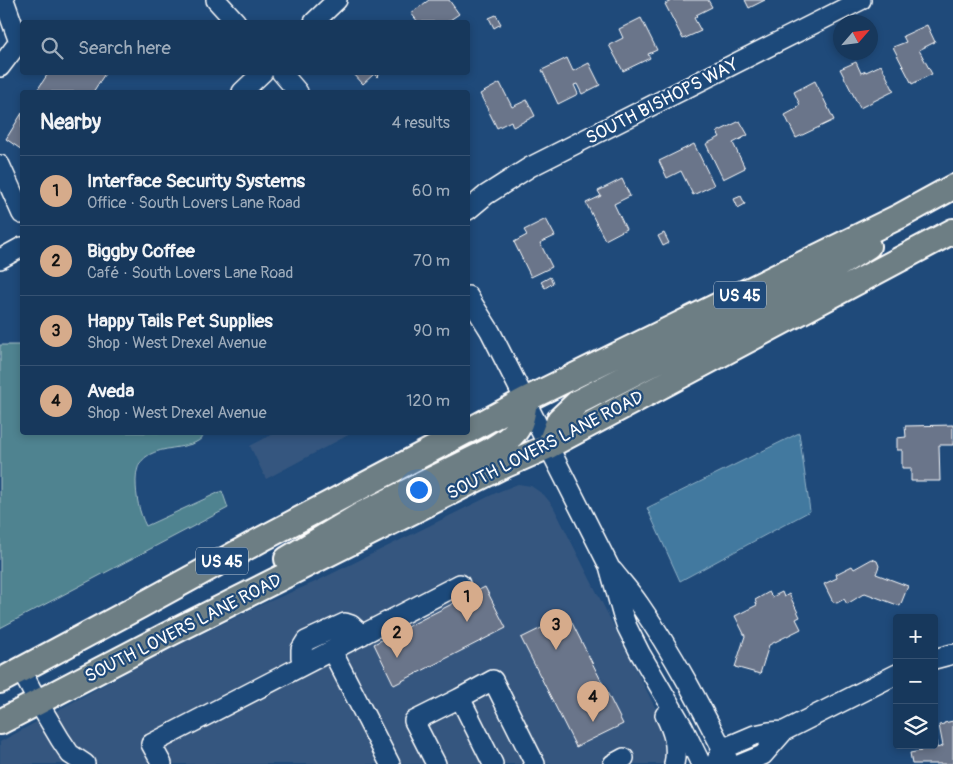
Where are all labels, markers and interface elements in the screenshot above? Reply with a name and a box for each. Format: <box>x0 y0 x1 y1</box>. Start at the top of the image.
north arrow <box>833 15 878 60</box>
search box <box>20 20 470 75</box>
icon: search <box>38 34 66 62</box>
text: Search here <box>78 36 171 60</box>
street label: SOUTH BISHOPS WAY <box>582 53 743 150</box>
text: Nearby <box>40 109 101 136</box>
text: 4 results <box>392 113 450 133</box>
text: Interface Security Systems <box>87 169 305 193</box>
text: 1 <box>53 181 59 201</box>
text: 60 m <box>412 181 450 201</box>
text: Office · South Lovers Lane Road <box>87 193 301 213</box>
text: Biggby Coffee <box>87 239 195 263</box>
text: 2 <box>52 251 60 271</box>
text: 70 m <box>413 251 450 271</box>
text: Café · South Lovers Lane Road <box>87 263 293 283</box>
road number: US 45 <box>714 282 766 308</box>
text: Happy Tails Pet Supplies <box>87 309 273 333</box>
text: 3 <box>52 321 60 341</box>
text: 90 m <box>413 321 450 341</box>
text: Shop · West Drexel Avenue <box>87 333 267 353</box>
text: Aveda <box>87 379 134 403</box>
street label: SOUTH LOVERS LANE ROAD <box>443 386 647 505</box>
text: 4 <box>51 391 61 411</box>
text: 120 m <box>406 391 450 411</box>
text: Shop · West Drexel Avenue <box>87 403 267 423</box>
your location <box>406 477 432 503</box>
road number: US 45 <box>196 548 248 574</box>
street label: SOUTH LOVERS LANE ROAD <box>81 569 285 688</box>
pin: 1 <box>451 581 483 622</box>
pin: 3 <box>540 609 572 650</box>
map controls <box>893 614 938 749</box>
button: + <box>893 614 938 659</box>
pin: 2 <box>381 617 413 658</box>
button: − <box>893 659 938 704</box>
pin: 4 <box>577 681 609 722</box>
button: layers <box>893 704 938 749</box>

